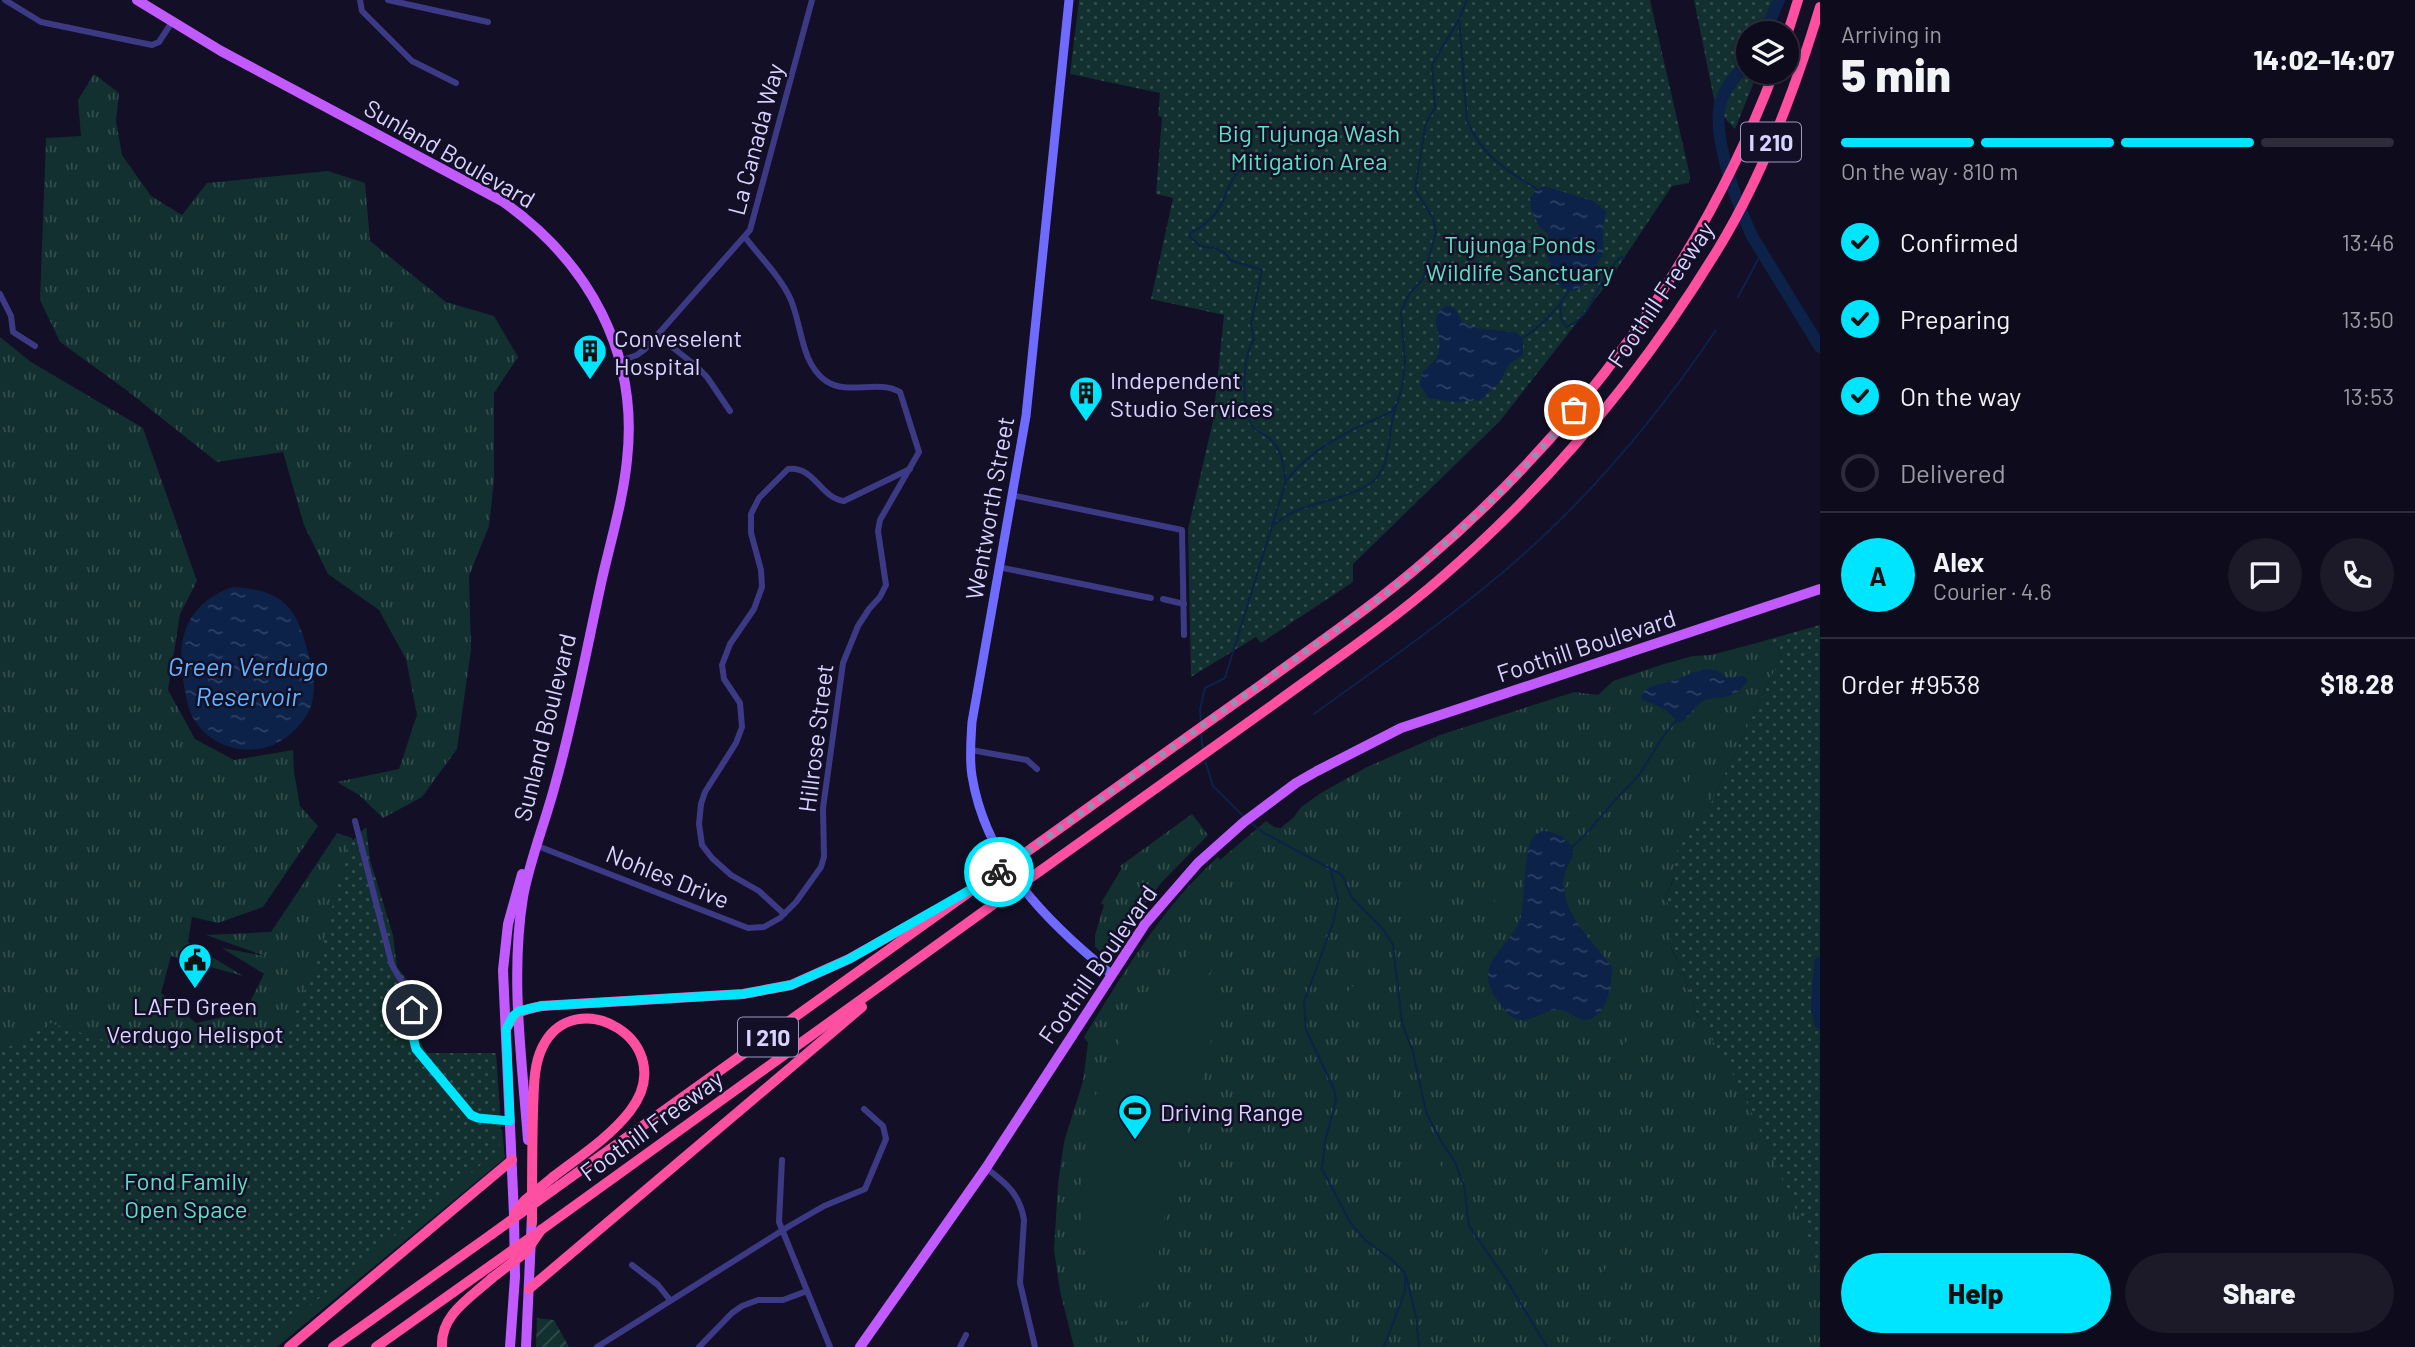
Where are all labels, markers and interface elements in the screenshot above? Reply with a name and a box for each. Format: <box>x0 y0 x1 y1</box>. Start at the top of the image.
text: Arriving in <box>1841 20 1942 48</box>
map controls <box>1736 21 1799 84</box>
button: layers <box>1736 21 1799 84</box>
text: 14:02–14:07 <box>2253 44 2394 75</box>
text: 5 min <box>1841 46 1951 101</box>
street label: La Canada Way <box>721 60 789 218</box>
street label: Sunland Boulevard <box>359 92 541 214</box>
park label: Big Tujunga Wash Mitigation Area <box>1218 118 1400 175</box>
road number: I 210 <box>1741 122 1801 162</box>
text: On the way · 810 m <box>1841 157 2018 185</box>
street label: Foothill Freeway <box>1601 216 1719 372</box>
icon: check <box>1841 223 1879 261</box>
text: Confirmed <box>1900 226 2019 257</box>
text: 13:46 <box>2342 228 2394 256</box>
park label: Tujunga Ponds Wildlife Sanctuary <box>1426 229 1614 286</box>
icon: check <box>1841 300 1879 338</box>
text: Preparing <box>1900 303 2010 334</box>
text: 13:50 <box>2341 305 2394 333</box>
place label: Conveselent Hospital <box>614 323 742 380</box>
building icon: Conveselent Hospital <box>571 332 609 381</box>
place label: Independent Studio Services <box>1110 365 1273 422</box>
building icon: Independent Studio Services <box>1067 374 1105 423</box>
icon: check <box>1841 377 1879 415</box>
pin <box>1544 380 1604 440</box>
text: On the way <box>1900 380 2021 411</box>
text: 13:53 <box>2343 382 2394 410</box>
icon: bag <box>1555 391 1593 429</box>
street label: Wentworth Street <box>959 414 1019 602</box>
text: Delivered <box>1900 457 2006 488</box>
button: chat <box>2228 538 2302 612</box>
button: phone <box>2320 538 2394 612</box>
text: Alex <box>1933 546 1984 577</box>
text: A <box>1869 560 1887 591</box>
text: Courier · 4.6 <box>1933 577 2052 605</box>
street label: Foothill Boulevard <box>1493 602 1679 688</box>
street label: Sunland Boulevard <box>507 630 581 824</box>
water label: Green Verdugo Reservoir <box>168 650 328 711</box>
street label: Hillrose Street <box>792 662 838 814</box>
text: Order #9538 <box>1841 668 1980 699</box>
text: $18.28 <box>2320 668 2394 699</box>
courier <box>964 837 1034 907</box>
street label: Nohles Drive <box>602 838 734 914</box>
icon: bike <box>980 853 1018 891</box>
street label: Foothill Boulevard <box>1032 879 1162 1049</box>
public building icon: LAFD Green Verdugo Helispot <box>176 941 214 990</box>
pin <box>382 980 442 1040</box>
place label: LAFD Green Verdugo Helispot <box>106 991 284 1048</box>
icon: home <box>393 991 431 1029</box>
road number: I 210 <box>738 1018 798 1056</box>
street label: Foothill Freeway <box>574 1063 728 1187</box>
sports icon: Driving Range <box>1116 1092 1154 1141</box>
place label: Driving Range <box>1160 1097 1303 1126</box>
park label: Fond Family Open Space <box>124 1166 248 1223</box>
button: Help <box>1841 1253 2111 1333</box>
button: Share <box>2125 1253 2394 1333</box>

